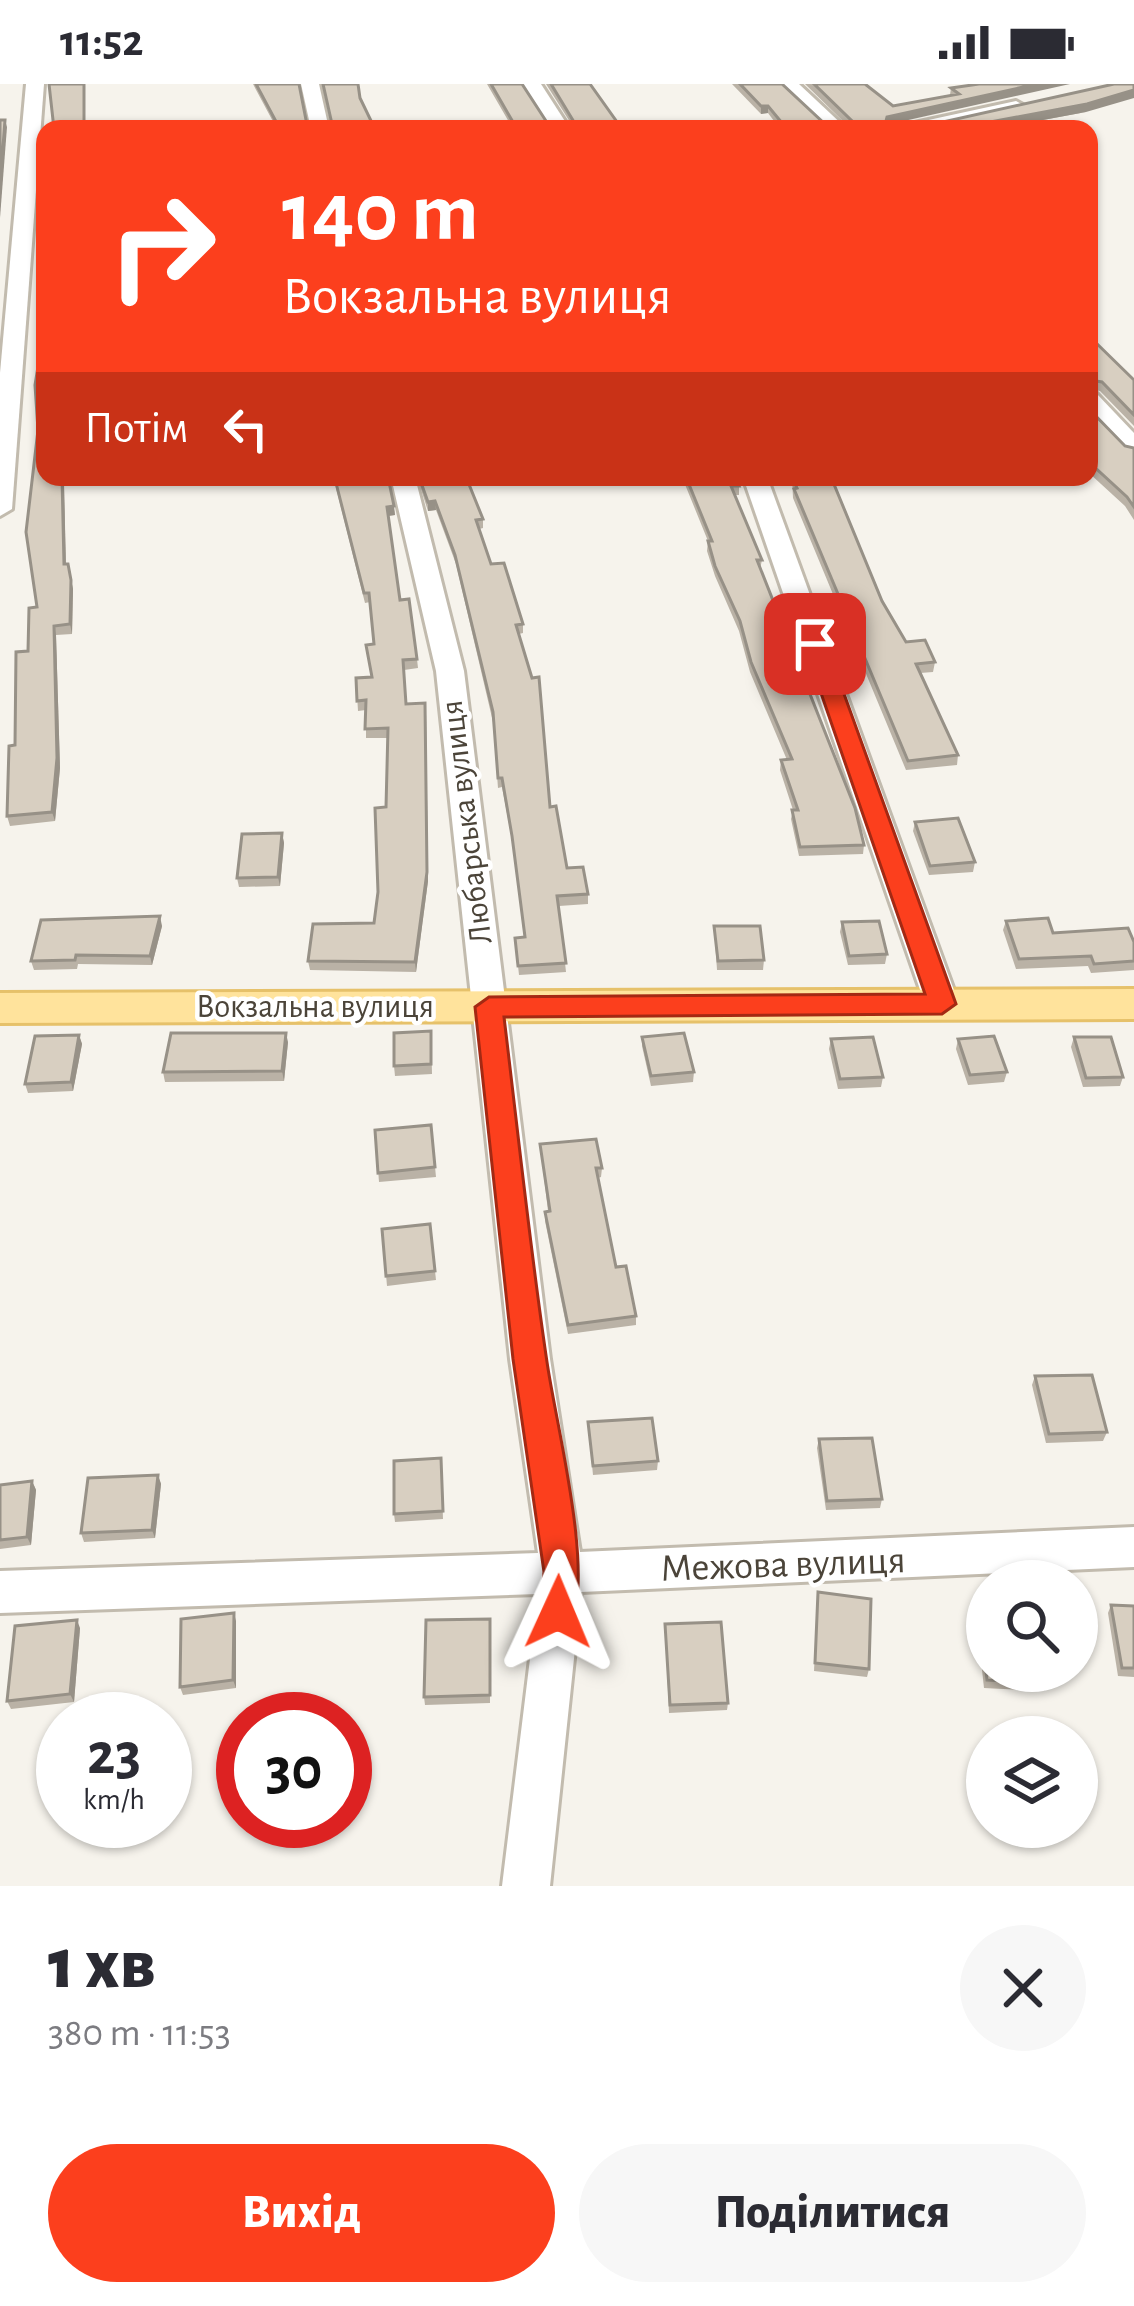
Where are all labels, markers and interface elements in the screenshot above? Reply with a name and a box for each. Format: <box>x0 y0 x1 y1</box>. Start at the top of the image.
text: 11:52 <box>60 19 143 64</box>
icon: right <box>84 168 240 324</box>
text: 140 m <box>282 172 479 256</box>
text: Вокзальна вулиця <box>282 270 672 324</box>
icon: left <box>213 396 279 462</box>
text: Потім <box>84 406 189 451</box>
pin <box>764 593 866 695</box>
icon: arrive <box>782 611 848 677</box>
street label: Любарська вулиця <box>436 698 498 946</box>
street label: Вокзальна вулиця <box>196 991 434 1024</box>
street label: Межова вулиця <box>660 1541 906 1589</box>
position arrow <box>495 1549 621 1675</box>
map controls <box>966 1560 1098 1848</box>
button: search <box>966 1560 1098 1692</box>
speed limit sign: 30 <box>216 1692 372 1848</box>
button: layers <box>966 1716 1098 1848</box>
text: 23 <box>87 1725 141 1785</box>
text: km/h <box>83 1785 145 1815</box>
button: close <box>960 1925 1086 2051</box>
text: 1 хв <box>48 1929 155 2001</box>
text: 380 m · 11:53 <box>48 2014 231 2053</box>
button: Вихід <box>48 2144 555 2282</box>
button: Поділитися <box>579 2144 1086 2282</box>

